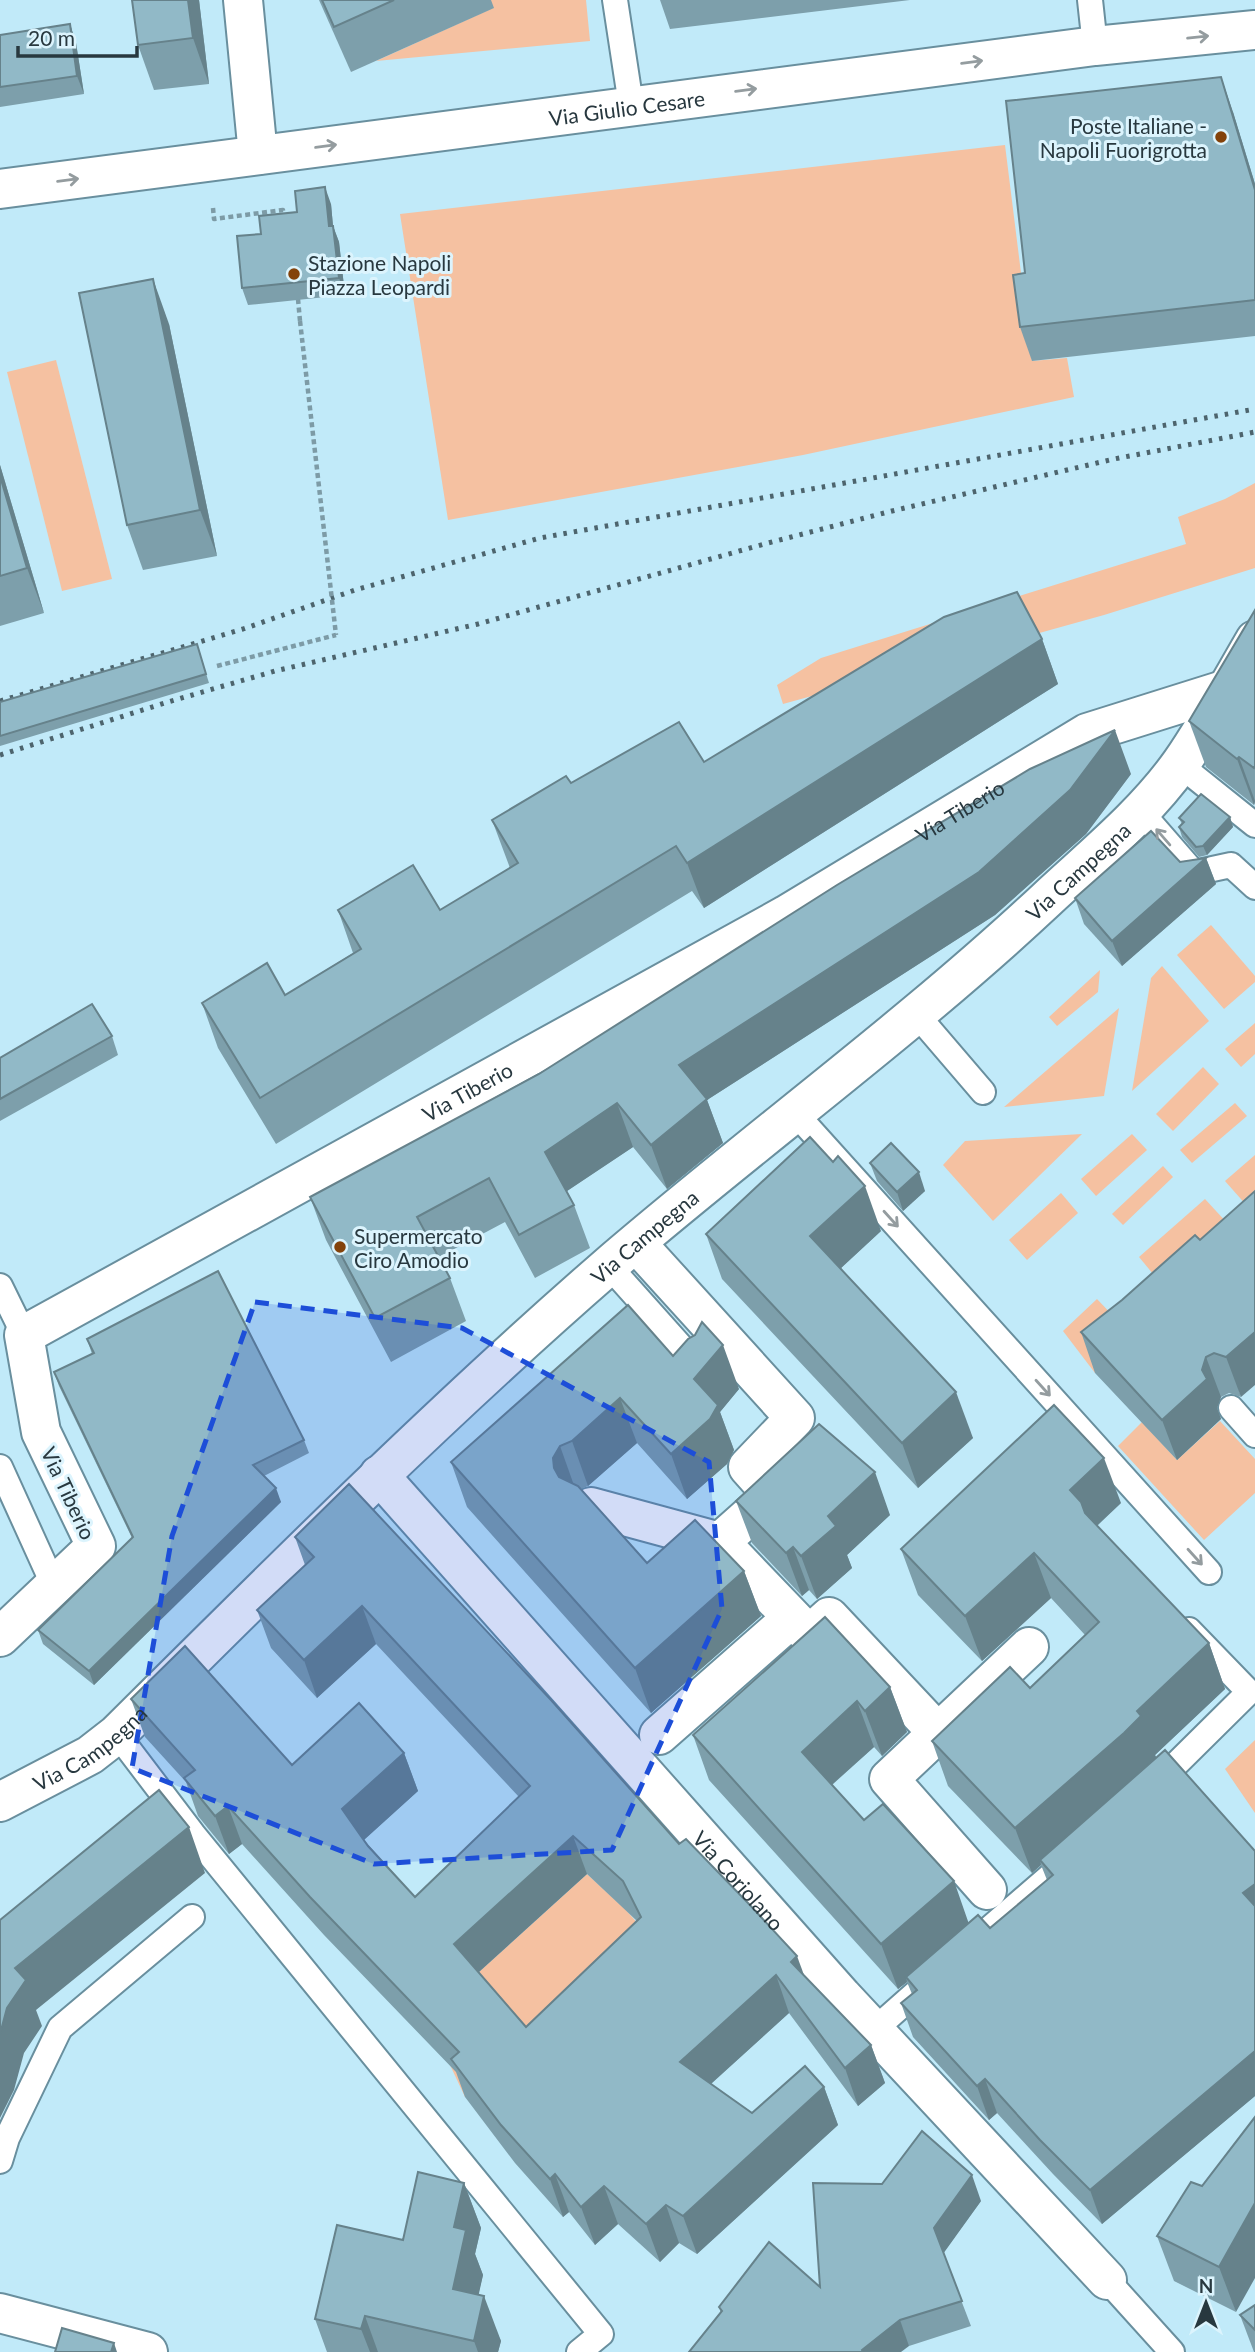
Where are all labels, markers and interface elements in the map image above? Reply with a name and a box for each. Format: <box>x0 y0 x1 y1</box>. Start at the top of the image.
scale bar <box>18 14 136 58</box>
text: 20 m <box>28 25 75 50</box>
one-way arrow <box>1186 30 1209 43</box>
one-way arrow <box>960 55 983 68</box>
one-way arrow <box>734 84 757 97</box>
street label: Via Giulio Cesare <box>547 85 706 130</box>
place label: Poste Italiane - Napoli Fuorigrotta <box>1040 113 1207 162</box>
marker: Poste Italiane - Napoli Fuorigrotta <box>1213 129 1229 145</box>
one-way arrow <box>314 139 337 152</box>
one-way arrow <box>56 173 79 186</box>
place label: Stazione Napoli Piazza Leopardi <box>308 250 451 299</box>
marker: Stazione Napoli Piazza Leopardi <box>286 266 302 282</box>
street label: Via Tiberio <box>910 774 1008 847</box>
street label: Via Campegna <box>1020 817 1135 925</box>
one-way arrow <box>1155 829 1171 847</box>
street label: Via Tiberio <box>417 1056 516 1126</box>
street label: Via Campegna <box>585 1184 703 1288</box>
one-way arrow <box>883 1210 899 1228</box>
place label: Supermercato Ciro Amodio <box>354 1223 483 1272</box>
marker: Supermercato Ciro Amodio <box>332 1239 348 1255</box>
one-way arrow <box>1035 1379 1051 1397</box>
street label: Via Tiberio <box>37 1443 101 1543</box>
one-way arrow <box>1187 1548 1204 1565</box>
street label: Via Campegna <box>28 1700 151 1795</box>
street label: Via Coriolano <box>688 1825 790 1935</box>
north arrow <box>1171 2268 1241 2338</box>
text: N <box>1199 2274 1213 2297</box>

